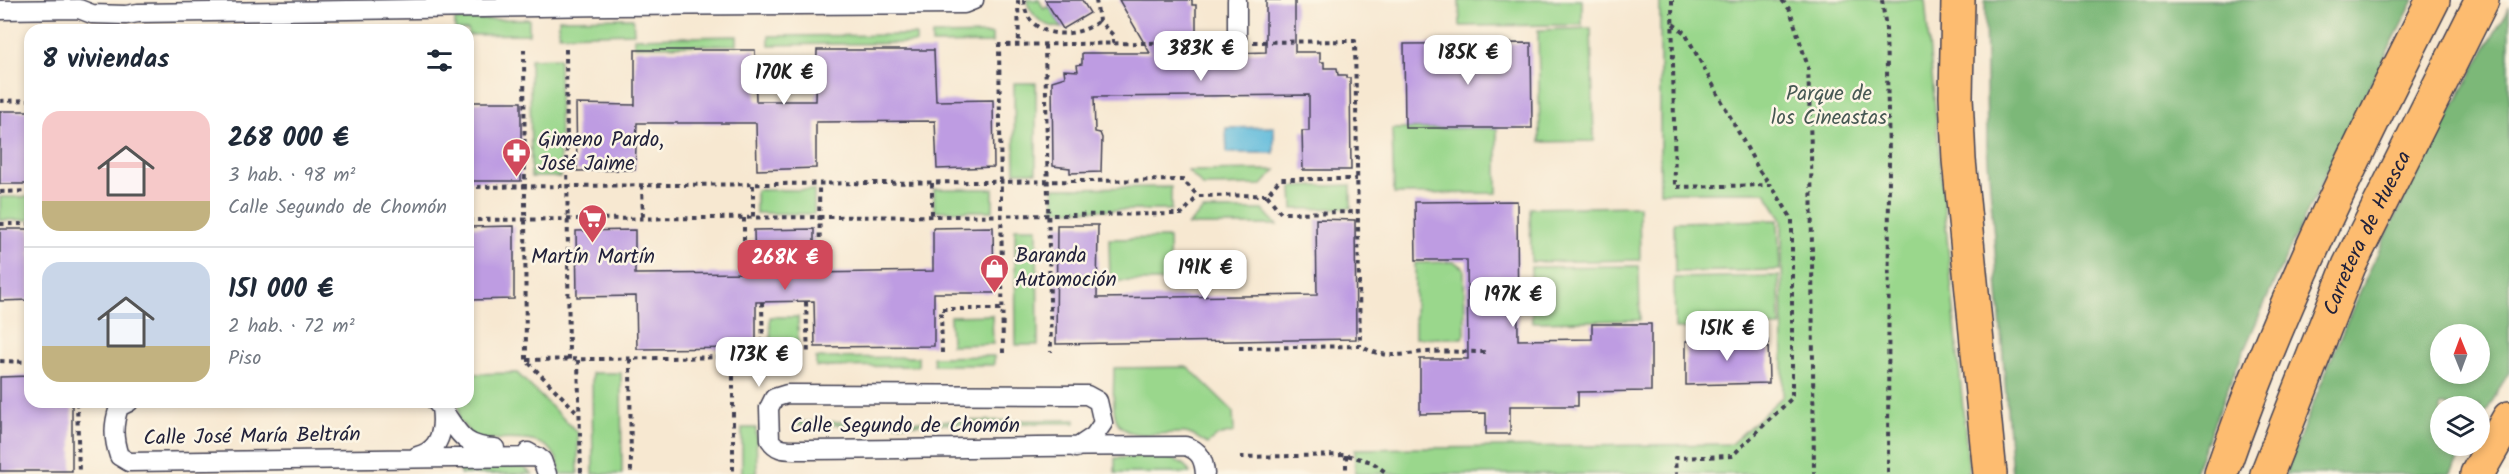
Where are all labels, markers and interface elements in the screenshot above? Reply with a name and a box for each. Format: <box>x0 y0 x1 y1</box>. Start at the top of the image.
pin: 383K € <box>1152 31 1250 82</box>
text: 383K € <box>1168 34 1234 66</box>
pin: 185K € <box>1419 35 1517 86</box>
text: 185K € <box>1438 38 1498 70</box>
text: 8 viviendas <box>42 39 169 81</box>
icon: filters <box>423 44 456 77</box>
pin: 170K € <box>735 55 833 106</box>
text: 170K € <box>755 58 813 90</box>
park label: Parque de los Cineastas <box>1771 78 1887 135</box>
text: 268 000 € <box>228 118 349 160</box>
place label: Gimeno Pardo, José Jaime <box>538 124 664 181</box>
icon: home <box>90 135 162 207</box>
pharmacy icon: Gimeno Pardo, José Jaime <box>501 136 533 178</box>
street label: Carretera de Huesca <box>2315 145 2420 320</box>
text: 3 hab. · 98 m² <box>228 160 355 192</box>
text: Calle Segundo de Chomón <box>228 192 447 224</box>
supermarket icon: Martín Martín <box>577 202 609 244</box>
pin: 268K € <box>736 240 834 291</box>
place label: Baranda Automoción <box>1015 240 1117 297</box>
place label: Martín Martín <box>531 241 655 274</box>
text: 268K € <box>752 243 818 275</box>
pin: 191K € <box>1156 250 1254 301</box>
shop icon: Baranda Automoción <box>978 252 1010 294</box>
text: 191K € <box>1178 253 1232 285</box>
text: 151 000 € <box>228 269 333 311</box>
pin: 197K € <box>1464 277 1562 328</box>
text: 197K € <box>1484 280 1542 312</box>
icon: home <box>90 286 162 358</box>
text: 2 hab. · 72 m² <box>228 311 355 343</box>
pin: 151K € <box>1678 311 1776 362</box>
text: 151K € <box>1700 314 1754 346</box>
north arrow <box>2430 324 2490 384</box>
map controls <box>2430 324 2490 456</box>
pin: 173K € <box>710 337 808 388</box>
text: 173K € <box>730 340 788 372</box>
text: Piso <box>228 343 261 375</box>
button: layers <box>2430 396 2490 456</box>
street label: Calle Segundo de Chomón <box>790 410 1020 443</box>
street label: Calle José María Beltrán <box>143 419 361 455</box>

